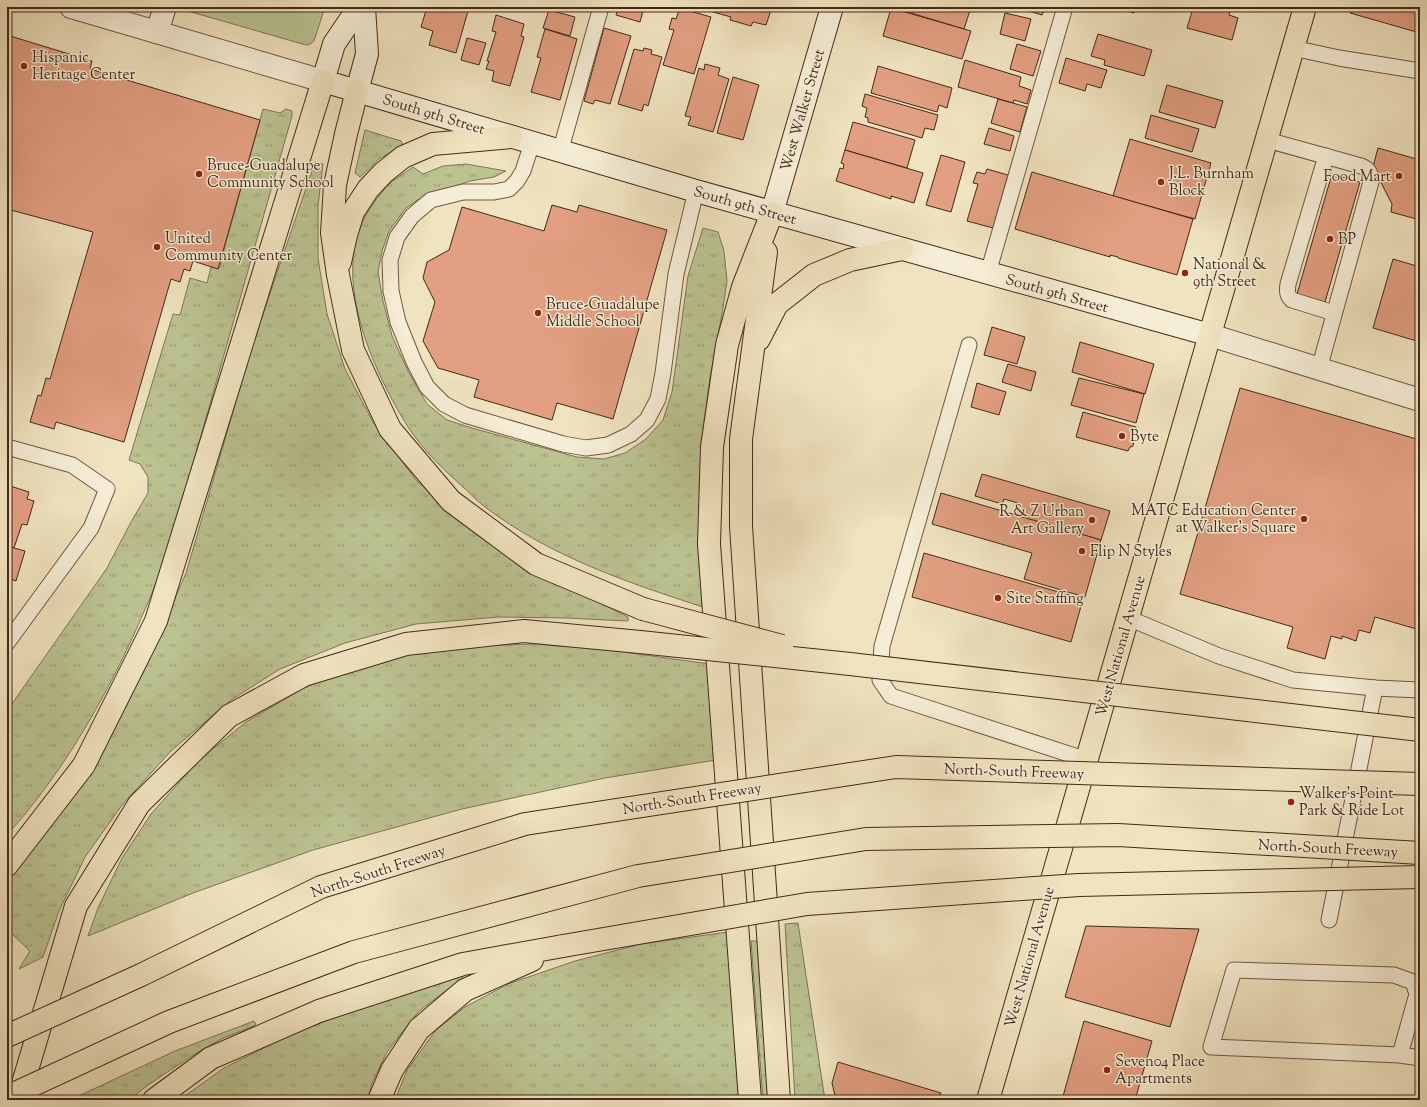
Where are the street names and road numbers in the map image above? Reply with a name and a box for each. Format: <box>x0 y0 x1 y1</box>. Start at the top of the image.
street label: West Walker Street <box>776 47 831 174</box>
street label: South 9th Street <box>380 90 487 141</box>
street label: South 9th Street <box>691 182 798 231</box>
street label: South 9th Street <box>1003 270 1110 319</box>
street label: West National Avenue <box>1091 573 1152 719</box>
street label: North-South Freeway <box>943 760 1085 785</box>
street label: North-South Freeway <box>621 778 764 821</box>
street label: North-South Freeway <box>1257 835 1399 864</box>
street label: North-South Freeway <box>309 841 449 904</box>
street label: West National Avenue <box>1000 884 1061 1030</box>

